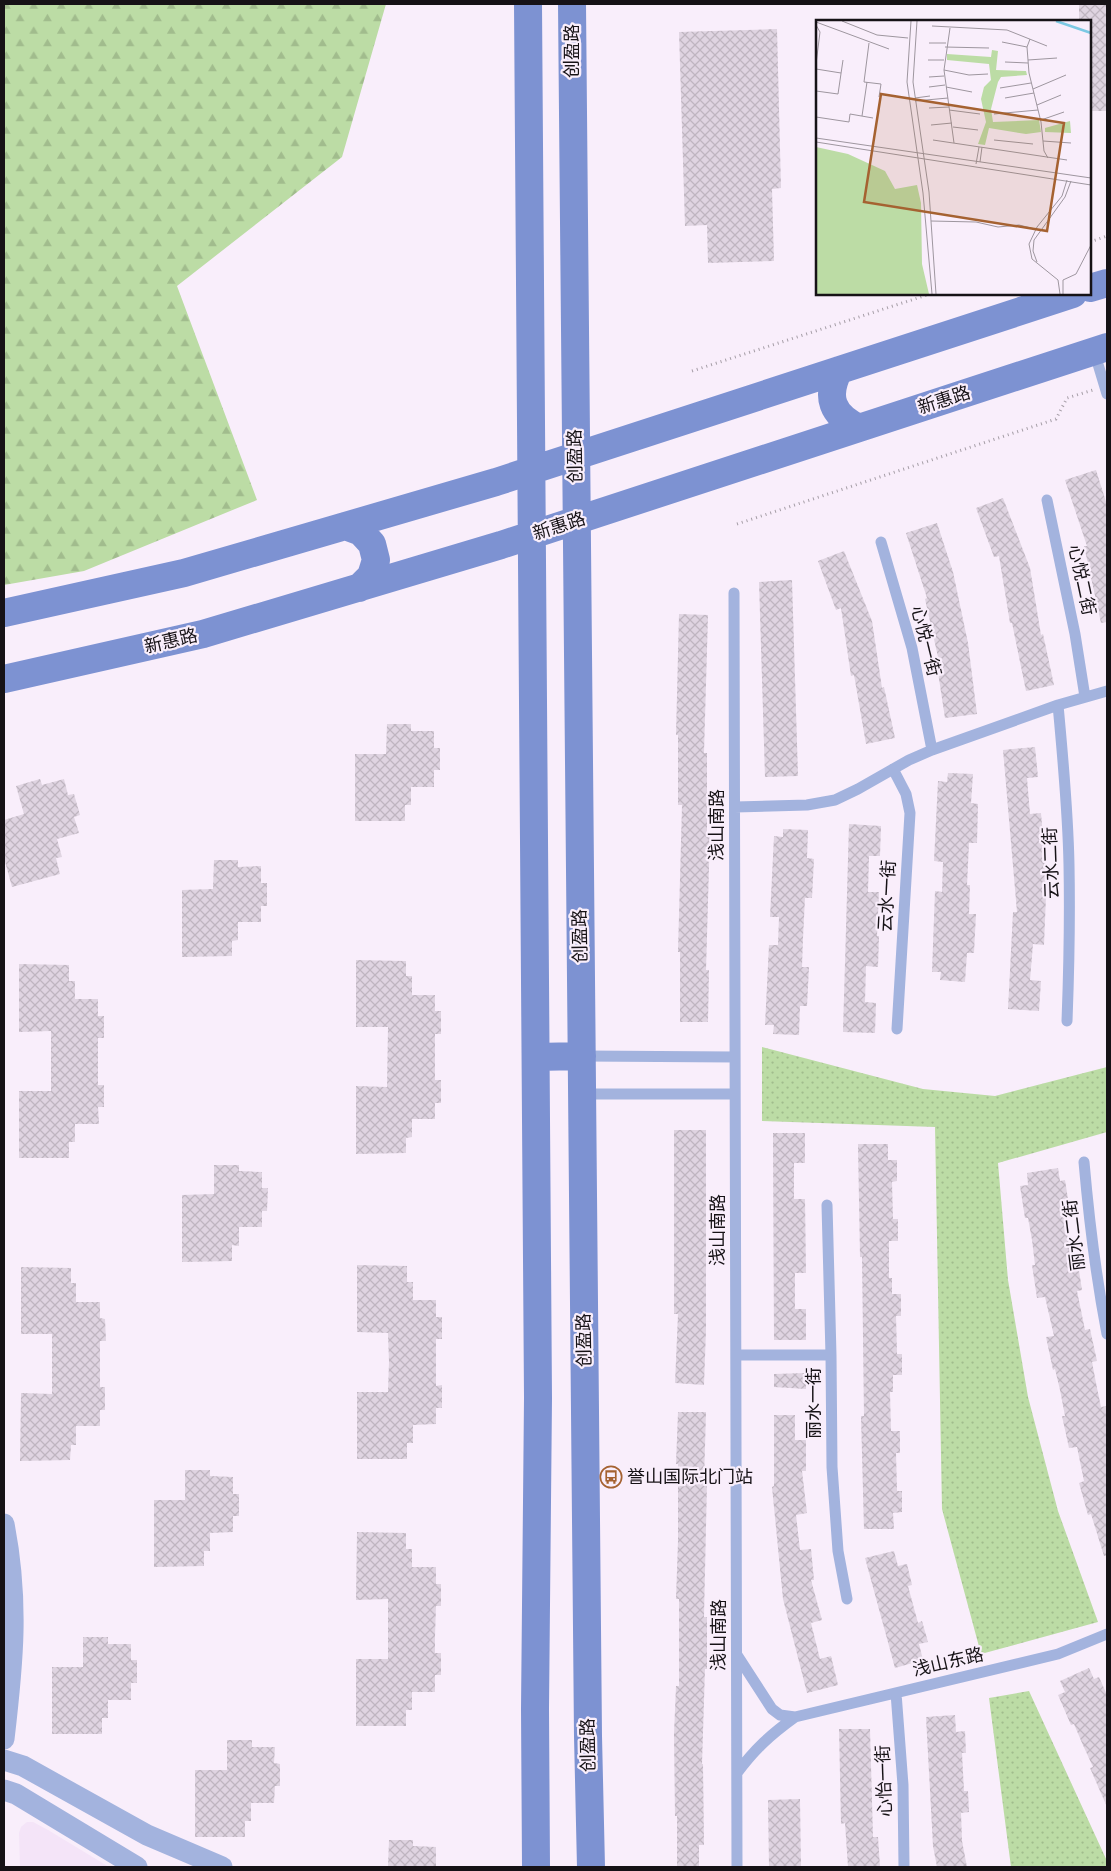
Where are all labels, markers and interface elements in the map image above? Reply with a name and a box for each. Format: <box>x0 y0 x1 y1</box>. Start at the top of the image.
inset map <box>816 20 1091 295</box>
street label: 创盈路 <box>561 24 583 78</box>
street label: 新惠路 <box>915 381 973 419</box>
street label: 创盈路 <box>564 429 586 483</box>
street label: 新惠路 <box>530 507 588 545</box>
street label: 心悦二街 <box>1064 542 1100 618</box>
street label: 心悦一街 <box>907 603 945 679</box>
street label: 新惠路 <box>142 624 200 658</box>
street label: 浅山南路 <box>706 789 728 861</box>
street label: 云水二街 <box>1039 827 1063 899</box>
street label: 云水一街 <box>874 859 900 933</box>
street label: 创盈路 <box>569 909 591 963</box>
street label: 浅山南路 <box>707 1194 729 1266</box>
street label: 丽水二街 <box>1059 1198 1089 1272</box>
street label: 创盈路 <box>573 1313 595 1367</box>
street label: 丽水一街 <box>803 1367 825 1439</box>
bus stop icon: 誉山国际北门站 <box>599 1465 623 1489</box>
place label: 誉山国际北门站 <box>627 1466 753 1488</box>
street label: 浅山南路 <box>708 1599 730 1671</box>
street label: 浅山东路 <box>910 1643 986 1681</box>
street label: 创盈路 <box>577 1718 599 1772</box>
street label: 心怡一街 <box>872 1745 896 1817</box>

